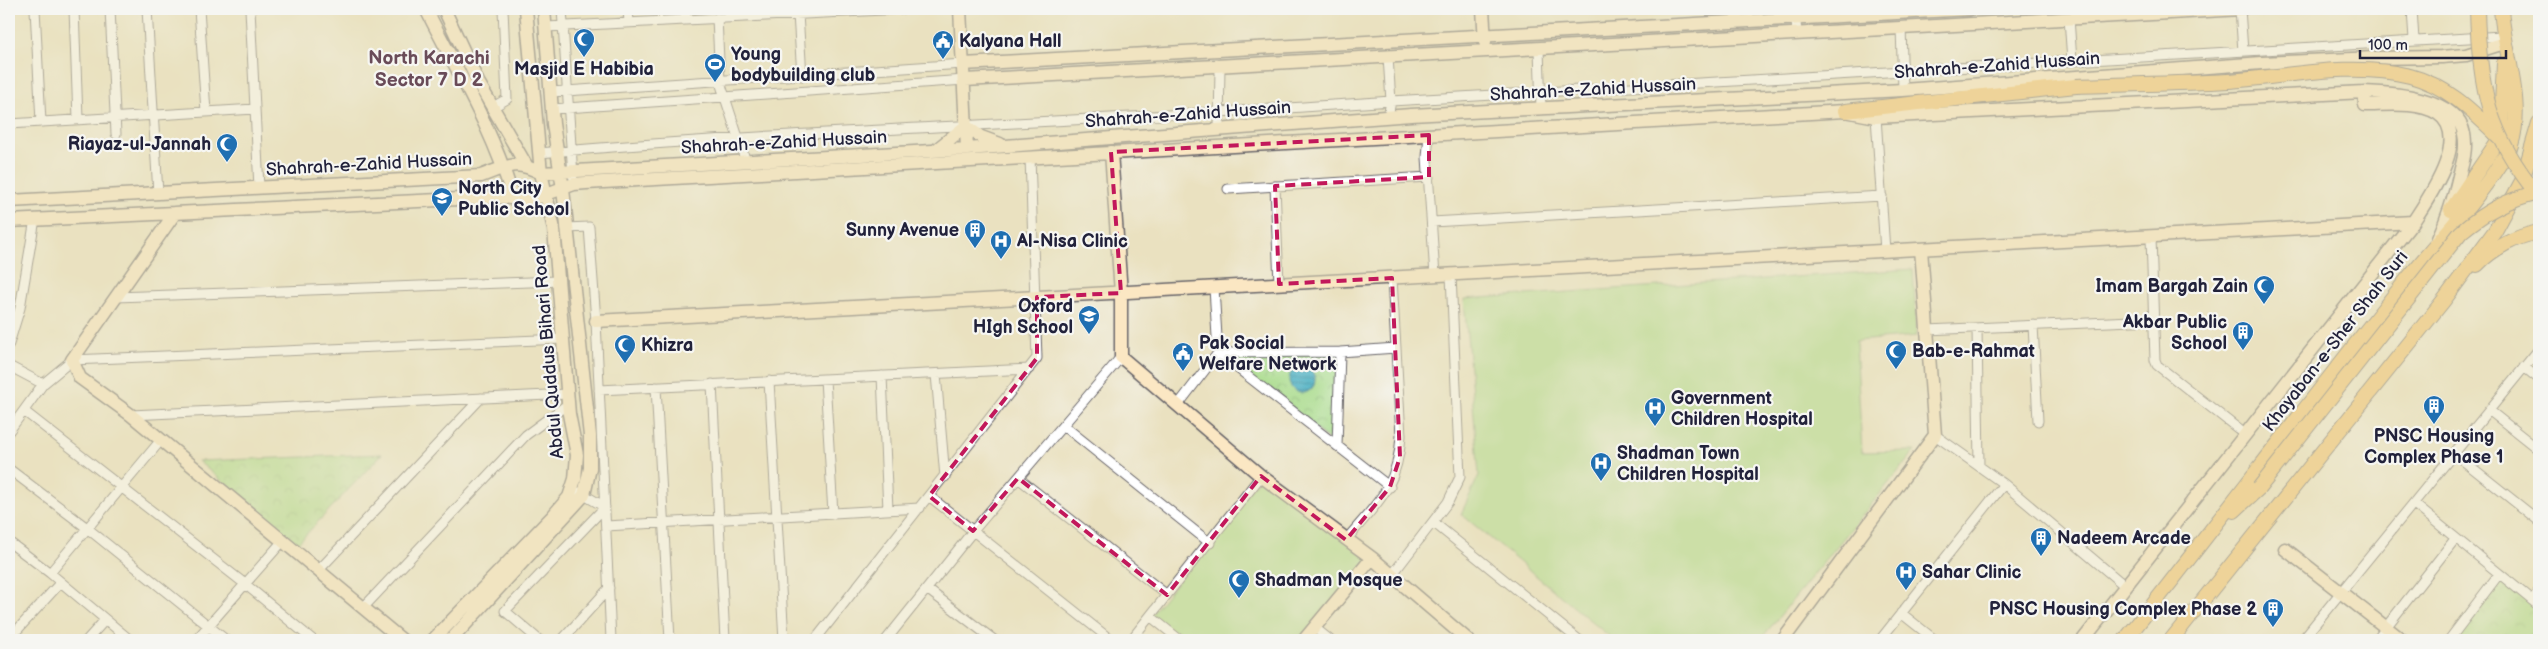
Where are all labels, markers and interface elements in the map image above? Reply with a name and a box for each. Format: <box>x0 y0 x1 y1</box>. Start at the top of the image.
mosque icon: Masjid E Habibia <box>572 27 596 58</box>
scale bar <box>2360 28 2507 60</box>
public building icon: Kalyana Hall <box>931 29 955 60</box>
place label: Kalyana Hall <box>959 31 1062 52</box>
text: 100 m <box>2368 36 2408 55</box>
place label: Young bodybuilding club <box>731 44 876 86</box>
district label: North Karachi Sector 7 D 2 <box>368 47 490 92</box>
street label: Shahrah-e-Zahid Hussain <box>1893 48 2101 83</box>
sports icon: Young bodybuilding club <box>703 52 727 83</box>
place label: Masjid E Habibia <box>514 59 654 80</box>
street label: Shahrah-e-Zahid Hussain <box>1489 74 1697 105</box>
street label: Shahrah-e-Zahid Hussain <box>1084 97 1292 132</box>
street label: Shahrah-e-Zahid Hussain <box>680 127 888 158</box>
mosque icon: Riayaz-ul-Jannah <box>215 132 239 163</box>
place label: Riayaz-ul-Jannah <box>68 134 211 155</box>
street label: Shahrah-e-Zahid Hussain <box>265 149 473 180</box>
place label: North City Public School <box>458 178 569 220</box>
school or university icon: North City Public School <box>430 186 454 217</box>
building icon: Sunny Avenue <box>963 218 987 249</box>
place label: Sunny Avenue <box>846 220 959 241</box>
hospital icon: Al-Nisa Clinic <box>989 229 1013 260</box>
place label: Al-Nisa Clinic <box>1016 231 1128 252</box>
street label: Abdul Quddus Bihari Road <box>529 244 568 460</box>
street label: Khayaban-e-Sher Shah Suri <box>2258 247 2412 436</box>
mosque icon: Imam Bargah Zain <box>2252 274 2276 305</box>
place label: Imam Bargah Zain <box>2095 276 2248 297</box>
place label: Oxford HIgh School <box>973 296 1073 338</box>
school or university icon: Oxford HIgh School <box>1077 304 1101 335</box>
place label: Akbar Public School <box>2122 312 2227 354</box>
building icon: Akbar Public School <box>2231 320 2255 351</box>
mosque icon: Khizra <box>613 333 637 364</box>
place label: Pak Social Welfare Network <box>1199 333 1337 375</box>
place label: Khizra <box>641 335 693 356</box>
mosque icon: Bab-e-Rahmat <box>1884 339 1908 370</box>
public building icon: Pak Social Welfare Network <box>1171 341 1195 372</box>
place label: Bab-e-Rahmat <box>1912 341 2035 362</box>
place label: Government Children Hospital <box>1671 388 1813 430</box>
building icon: PNSC Housing Complex Phase 1 <box>2422 394 2446 425</box>
hospital icon: Government Children Hospital <box>1643 396 1667 427</box>
place label: PNSC Housing Complex Phase 1 <box>2364 426 2504 468</box>
place label: Shadman Town Children Hospital <box>1617 443 1759 485</box>
hospital icon: Shadman Town Children Hospital <box>1589 451 1613 482</box>
building icon: Nadeem Arcade <box>2029 526 2053 557</box>
place label: Nadeem Arcade <box>2057 528 2191 549</box>
hospital icon: Sahar Clinic <box>1894 560 1918 591</box>
place label: Sahar Clinic <box>1922 562 2022 583</box>
mosque icon: Shadman Mosque <box>1227 568 1251 599</box>
place label: Shadman Mosque <box>1255 570 1403 591</box>
building icon: PNSC Housing Complex Phase 2 <box>2261 597 2285 628</box>
place label: PNSC Housing Complex Phase 2 <box>1989 599 2257 620</box>

